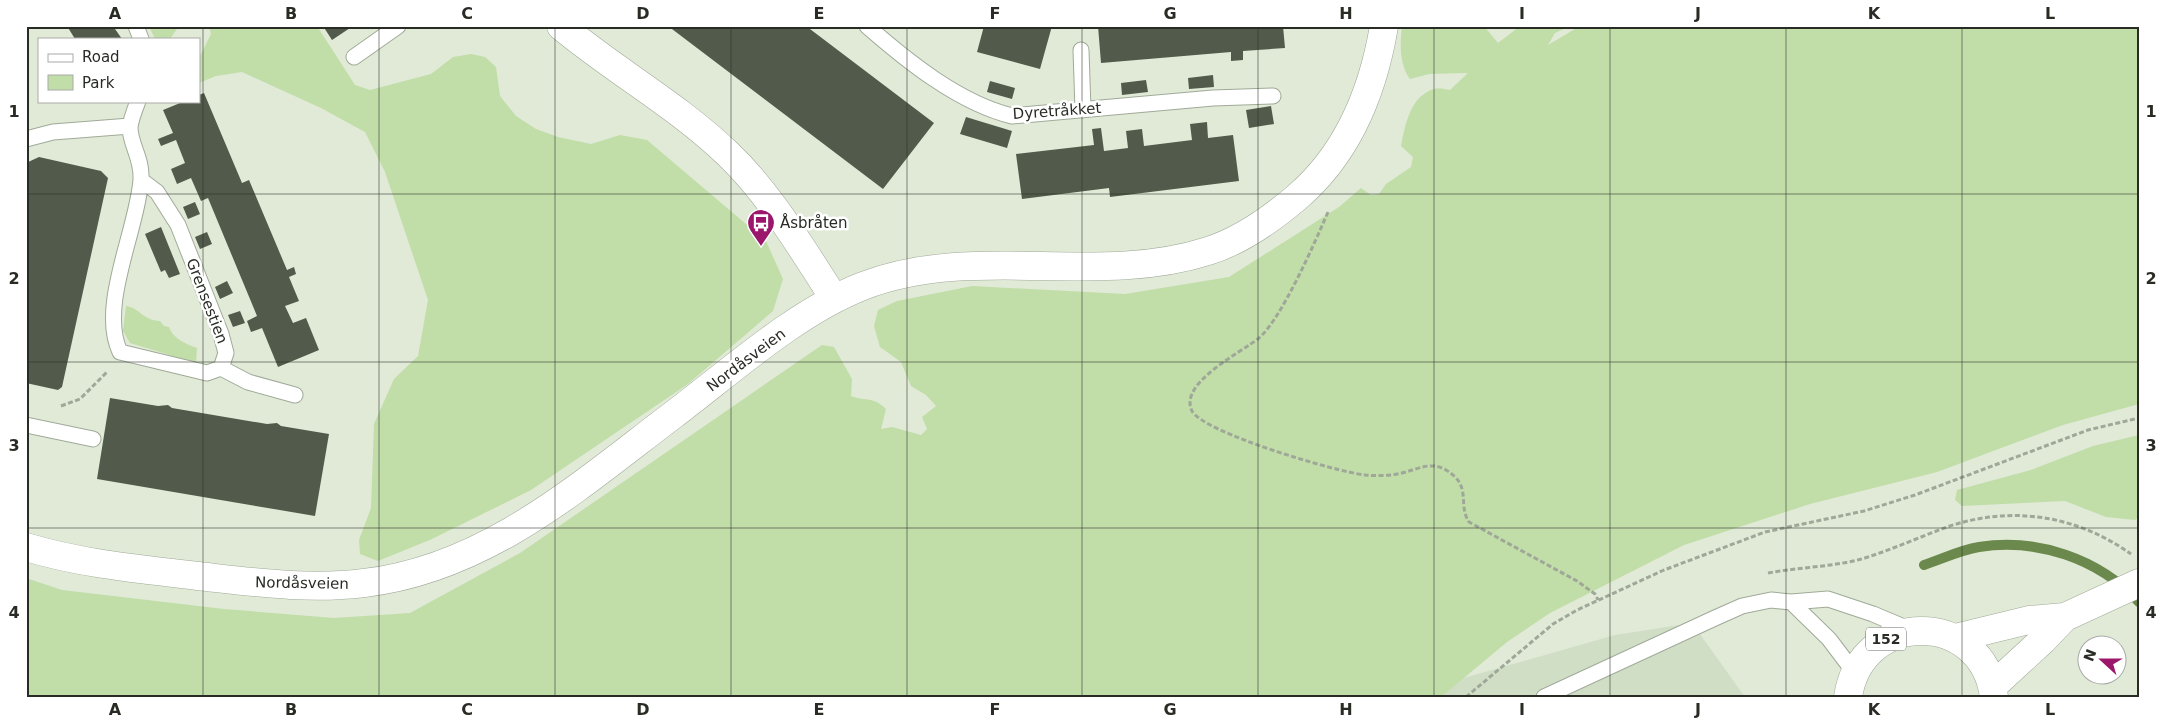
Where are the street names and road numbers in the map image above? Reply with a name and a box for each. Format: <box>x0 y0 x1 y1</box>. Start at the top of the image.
street label: Dyretråkket <box>1012 99 1102 123</box>
street label: Grensestien <box>182 256 232 346</box>
street label: Nordåsveien <box>703 325 789 395</box>
street label: Nordåsveien <box>255 573 349 593</box>
road number: 152 <box>1866 628 1906 650</box>

